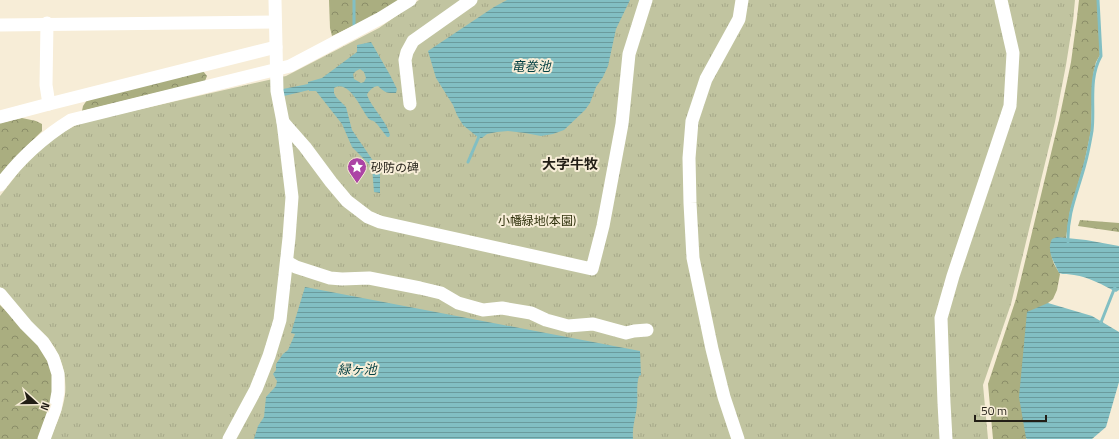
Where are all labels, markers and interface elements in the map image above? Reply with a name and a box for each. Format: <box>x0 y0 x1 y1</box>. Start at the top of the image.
water label: 竜巻池 <box>511 56 552 76</box>
district label: 大字牛牧 <box>542 153 598 174</box>
place icon: 砂防の碑 <box>346 156 368 184</box>
place label: 砂防の碑 <box>371 158 419 177</box>
park label: 小幡緑地(本園) <box>498 211 576 230</box>
water label: 緑ヶ池 <box>337 359 378 379</box>
north arrow <box>16 383 56 423</box>
scale bar <box>975 397 1046 423</box>
text: N <box>37 400 54 413</box>
text: 50 m <box>981 401 1007 420</box>

